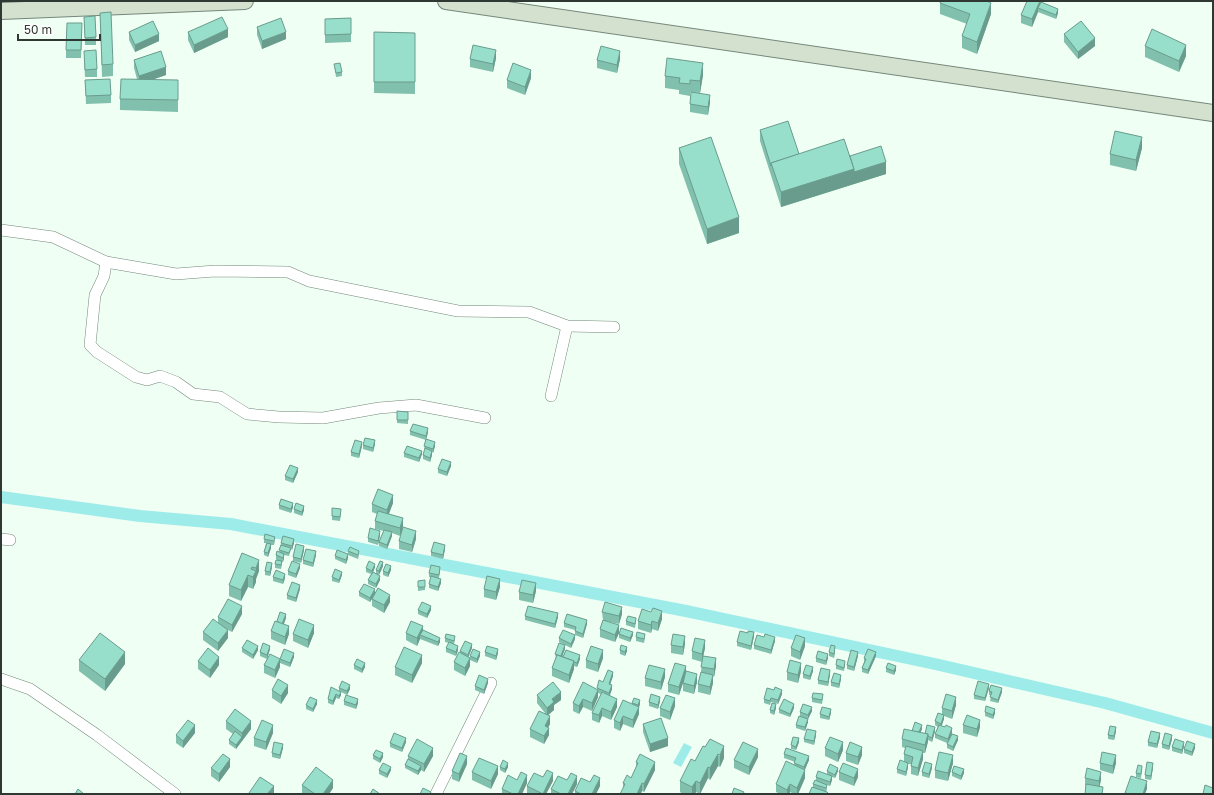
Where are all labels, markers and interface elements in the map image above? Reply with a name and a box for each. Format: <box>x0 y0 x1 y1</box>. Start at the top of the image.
scale bar <box>18 16 100 42</box>
text: 50 m <box>24 22 52 37</box>

